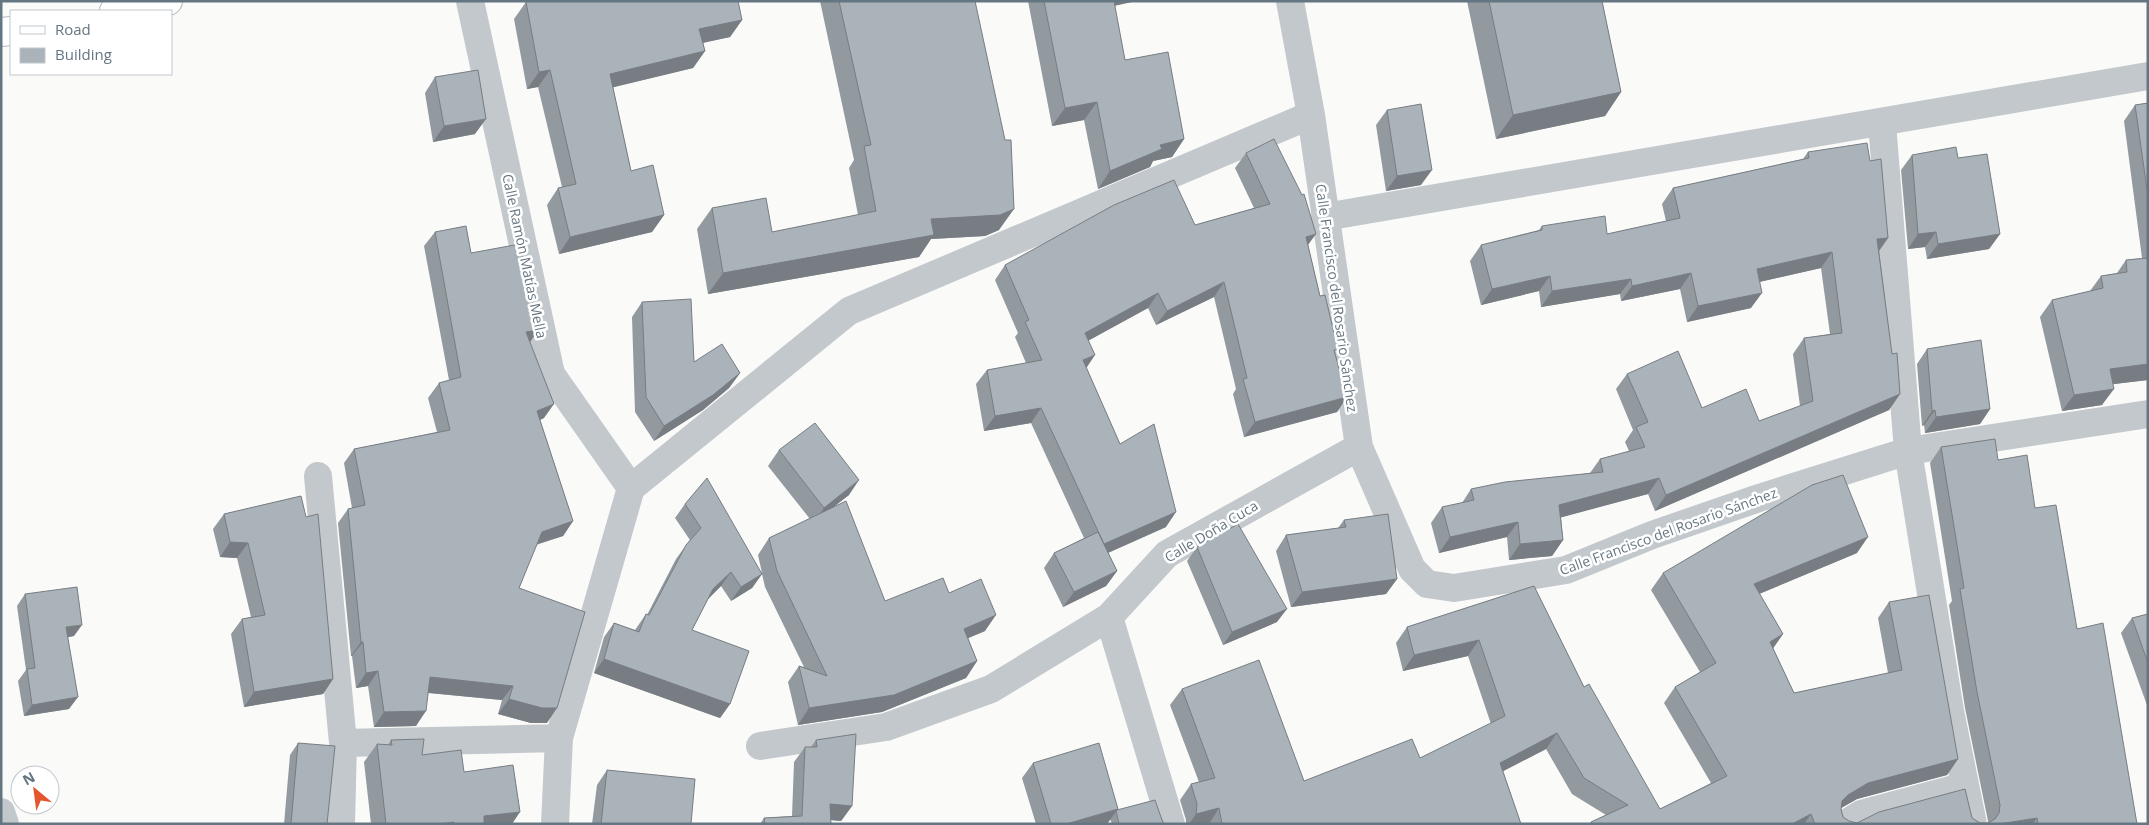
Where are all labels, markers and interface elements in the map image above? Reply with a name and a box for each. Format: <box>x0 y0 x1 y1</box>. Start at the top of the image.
legend <box>10 10 172 75</box>
text: Road <box>55 19 91 39</box>
text: Building <box>55 44 112 64</box>
street label: Calle Ramón Matías Mella <box>498 172 552 340</box>
street label: Calle Francisco del Rosario Sánchez <box>1312 183 1362 414</box>
street label: Calle Francisco del Rosario Sánchez <box>1557 483 1780 579</box>
street label: Calle Doña Cuca <box>1161 496 1261 566</box>
north arrow <box>10 765 60 815</box>
text: N <box>19 767 38 789</box>

